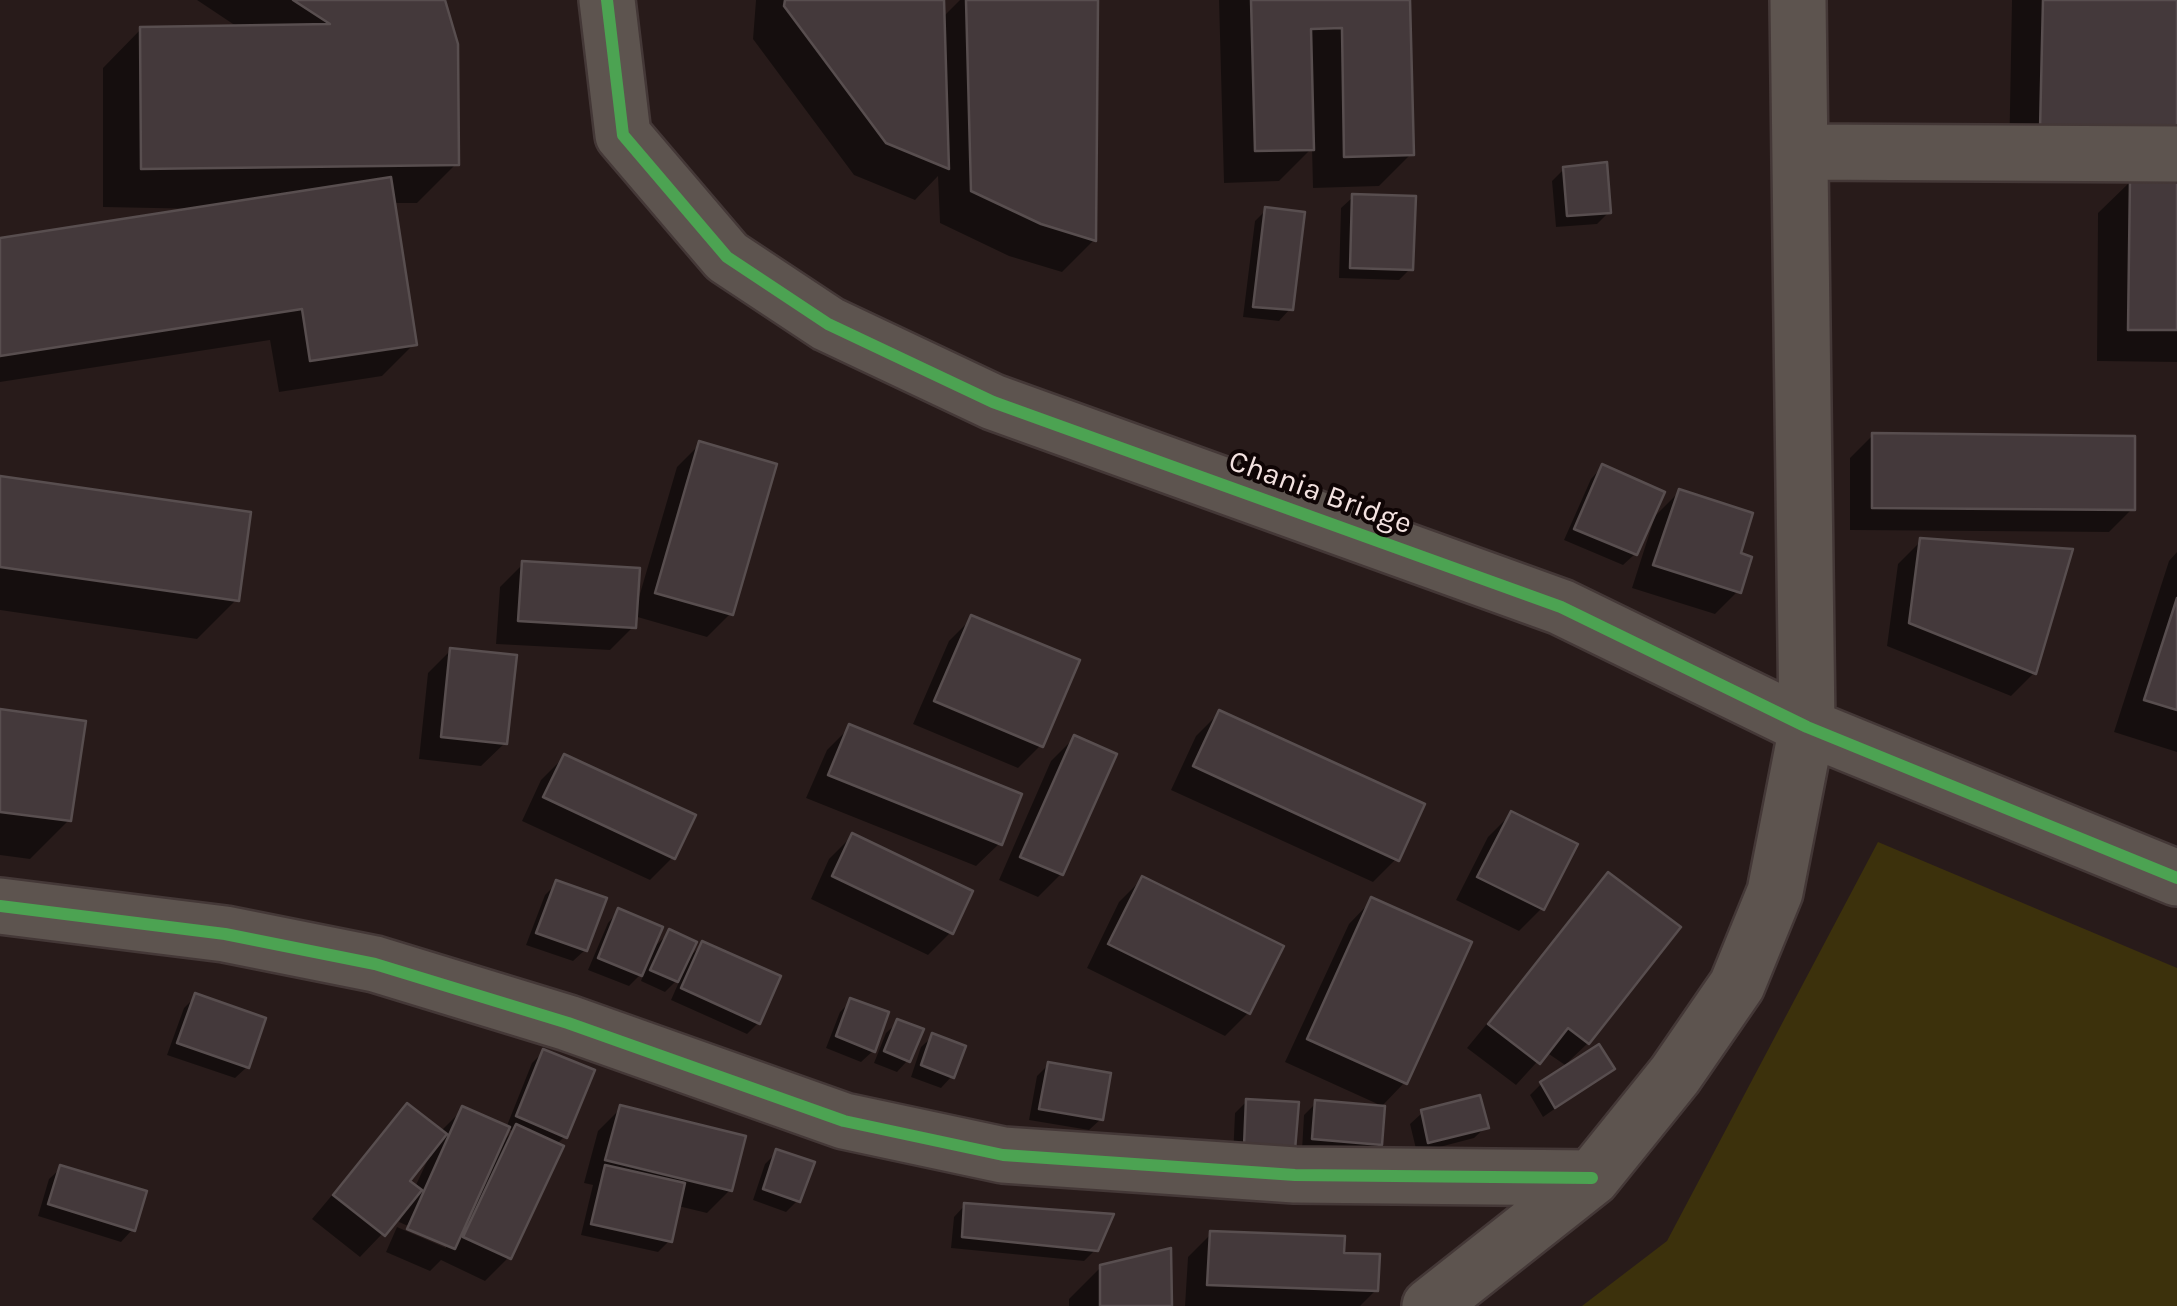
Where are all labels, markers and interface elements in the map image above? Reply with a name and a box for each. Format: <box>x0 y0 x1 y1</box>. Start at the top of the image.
street label: Chania Bridge <box>1224 443 1416 543</box>

